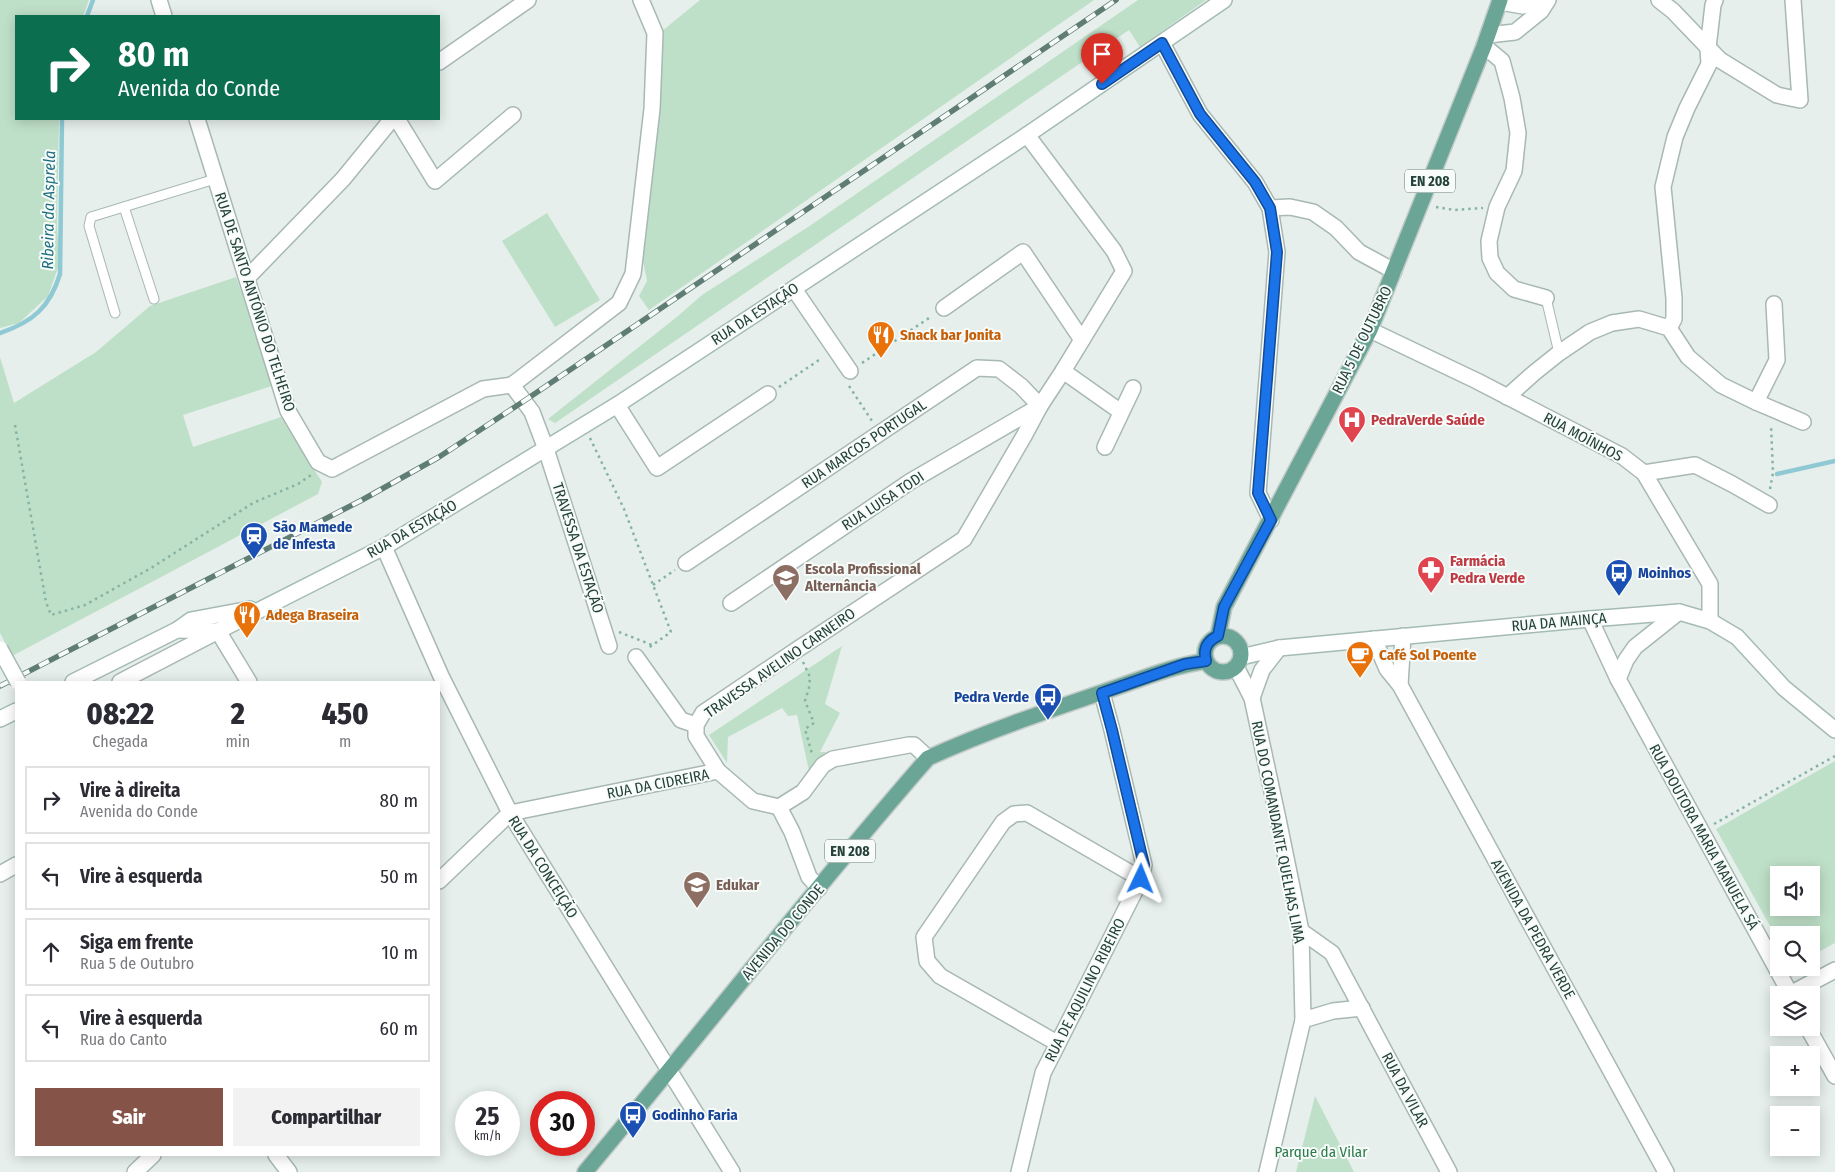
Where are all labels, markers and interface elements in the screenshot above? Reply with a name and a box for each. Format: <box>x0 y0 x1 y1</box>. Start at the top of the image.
text: 80 m <box>118 33 190 75</box>
pin <box>1081 33 1123 84</box>
icon: right <box>35 35 100 100</box>
icon: arrive <box>1088 40 1116 68</box>
text: Avenida do Conde <box>118 75 280 102</box>
water label: Ribeira da Asprela <box>38 150 59 270</box>
road number: EN 208 <box>1405 170 1455 192</box>
street label: RUA DE SANTO ANTÓNIO DO TELHEIRO <box>211 190 299 414</box>
street label: RUA DA ESTAÇÃO <box>708 279 802 349</box>
street label: RUA 5 DE OUTUBRO <box>1328 283 1396 397</box>
restaurant icon: Snack bar Jonita <box>866 320 896 359</box>
place label: Snack bar Jonita <box>900 326 1002 344</box>
street label: RUA MARCOS PORTUGAL <box>798 395 930 492</box>
hospital icon: PedraVerde Saúde <box>1337 405 1367 444</box>
street label: RUA MOÍNHOS <box>1540 409 1626 465</box>
place label: PedraVerde Saúde <box>1371 411 1485 429</box>
street label: RUA LUISA TODI <box>838 468 928 534</box>
street label: TRAVESSA DA ESTAÇÃO <box>548 481 608 615</box>
street label: RUA DA ESTAÇÃO <box>364 496 460 562</box>
place label: São Mamede de Infesta <box>273 518 353 553</box>
station icon: São Mamede de Infesta <box>239 521 269 560</box>
place label: Farmácia Pedra Verde <box>1450 552 1525 587</box>
pharmacy icon: Farmácia Pedra Verde <box>1416 555 1446 594</box>
bus stop icon: Moinhos <box>1604 558 1634 597</box>
place label: Escola Profissional Alternância <box>804 560 922 595</box>
school or university icon: Escola Profissional Alternância <box>771 563 801 602</box>
place label: Moinhos <box>1638 564 1691 582</box>
restaurant icon: Adega Braseira <box>232 600 262 639</box>
street label: TRAVESSA AVELINO CARNEIRO <box>701 604 859 722</box>
place label: Adega Braseira <box>265 606 360 624</box>
street label: RUA DA MAINÇA <box>1511 609 1607 635</box>
cafe icon: Café Sol Poente <box>1345 640 1375 679</box>
place label: Café Sol Poente <box>1379 646 1477 664</box>
bus stop icon: Pedra Verde <box>1033 682 1063 721</box>
place label: Pedra Verde <box>954 688 1029 706</box>
text: 08:22 <box>86 696 154 732</box>
text: 2 <box>231 696 245 732</box>
text: 450 <box>322 696 369 732</box>
street label: RUA DO COMANDANTE QUELHAS LIMA <box>1248 719 1308 945</box>
text: Chegada <box>92 732 148 751</box>
text: min <box>226 732 250 751</box>
text: m <box>339 732 351 751</box>
street label: RUA DOUTORA MARIA MANUELA SÁ <box>1645 741 1763 933</box>
street label: RUA DA CIDREIRA <box>605 765 711 803</box>
text: Vire à direita <box>80 779 181 802</box>
icon: right <box>37 786 65 814</box>
text: 80 m <box>380 789 418 812</box>
text: Avenida do Conde <box>80 802 198 821</box>
street label: RUA DA CONCEIÇÃO <box>504 812 582 922</box>
road number: EN 208 <box>825 839 875 862</box>
position arrow <box>1114 852 1166 904</box>
street label: AVENIDA DA PEDRA VERDE <box>1487 856 1579 1002</box>
icon: left <box>37 862 65 890</box>
text: Vire à esquerda <box>80 865 202 888</box>
text: 50 m <box>380 865 418 888</box>
map controls <box>1770 866 1820 1156</box>
button: sound <box>1770 866 1820 916</box>
school or university icon: Edukar <box>682 870 712 909</box>
place label: Edukar <box>716 876 760 894</box>
street label: AVENIDA DO CONDE <box>738 881 828 983</box>
street label: RUA DE AQUILINO RIBEIRO <box>1041 915 1129 1065</box>
button: search <box>1770 926 1820 976</box>
text: Siga em frente <box>80 931 194 954</box>
icon: ahead <box>37 938 65 966</box>
text: 10 m <box>382 941 418 964</box>
text: Rua 5 de Outubro <box>80 954 194 973</box>
button: layers <box>1770 986 1820 1036</box>
text: Vire à esquerda <box>80 1007 202 1030</box>
icon: left <box>37 1014 65 1042</box>
text: 60 m <box>380 1017 418 1040</box>
text: Rua do Canto <box>80 1030 167 1049</box>
button: + <box>1770 1046 1820 1096</box>
street label: RUA DA VILAR <box>1378 1049 1432 1131</box>
button: Sair <box>35 1088 223 1146</box>
button: Compartilhar <box>233 1088 420 1146</box>
speed limit sign: 30 <box>530 1091 595 1156</box>
bus stop icon: Godinho Faria <box>618 1100 648 1139</box>
text: 25 <box>476 1102 499 1132</box>
place label: Godinho Faria <box>652 1106 738 1124</box>
button: − <box>1770 1106 1820 1156</box>
text: km/h <box>474 1129 501 1143</box>
park label: Parque da Vilar <box>1275 1143 1368 1161</box>

